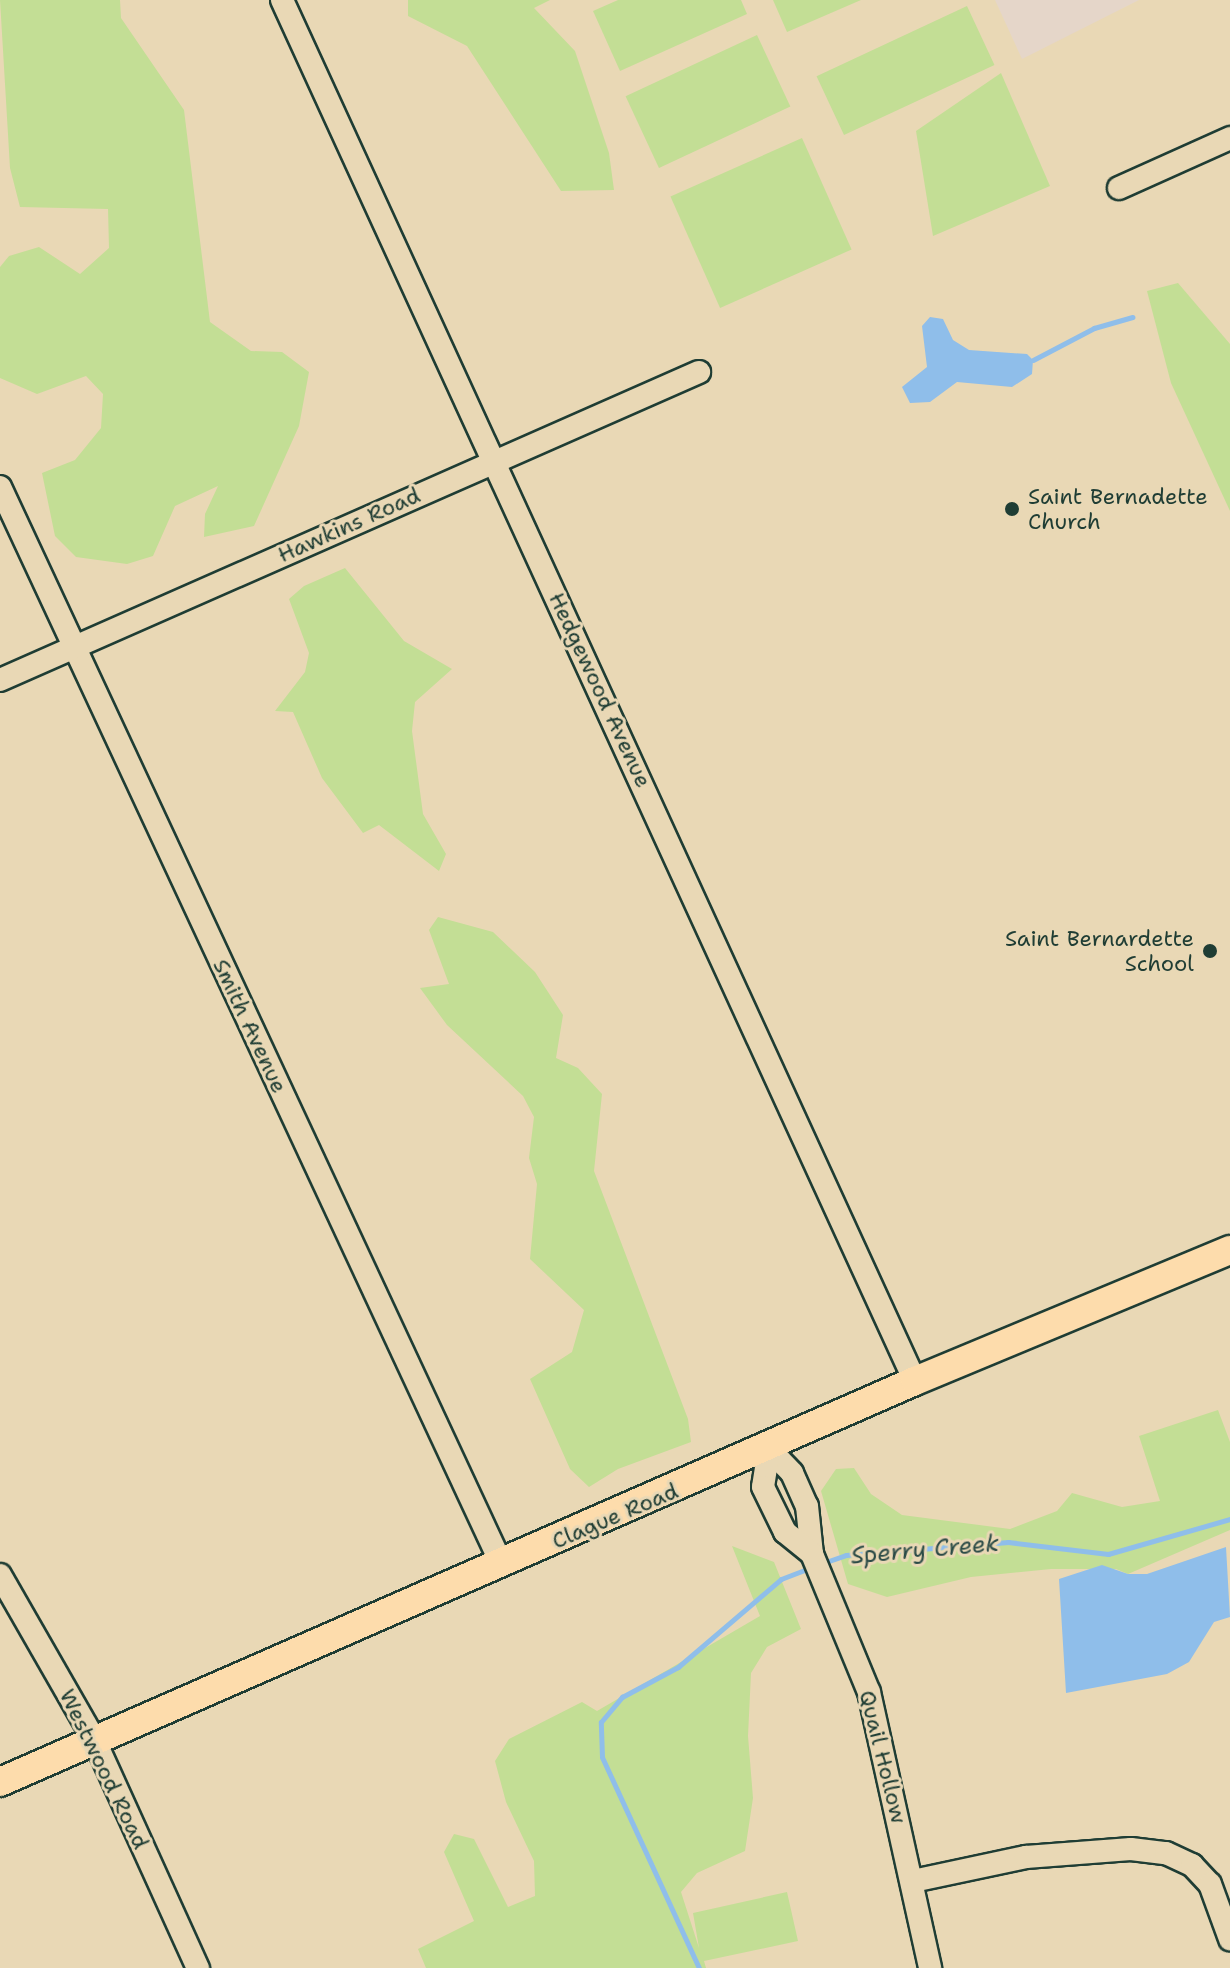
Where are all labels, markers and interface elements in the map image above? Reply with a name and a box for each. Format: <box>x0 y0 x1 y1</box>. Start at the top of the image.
street label: Hawkins Road <box>274 482 424 568</box>
place label: Saint Bernadette Church <box>1028 483 1208 534</box>
marker: Saint Bernadette Church <box>1003 500 1021 518</box>
street label: Hedgewood Avenue <box>543 588 657 792</box>
place label: Saint Bernardette School <box>1005 925 1194 976</box>
marker: Saint Bernardette School <box>1201 942 1219 960</box>
street label: Smith Avenue <box>207 955 293 1097</box>
street label: Clague Road <box>548 1478 682 1554</box>
water label: Sperry Creek <box>850 1529 1000 1571</box>
street label: Westwood Road <box>54 1685 154 1853</box>
street label: Quail Hollow <box>854 1688 912 1826</box>

